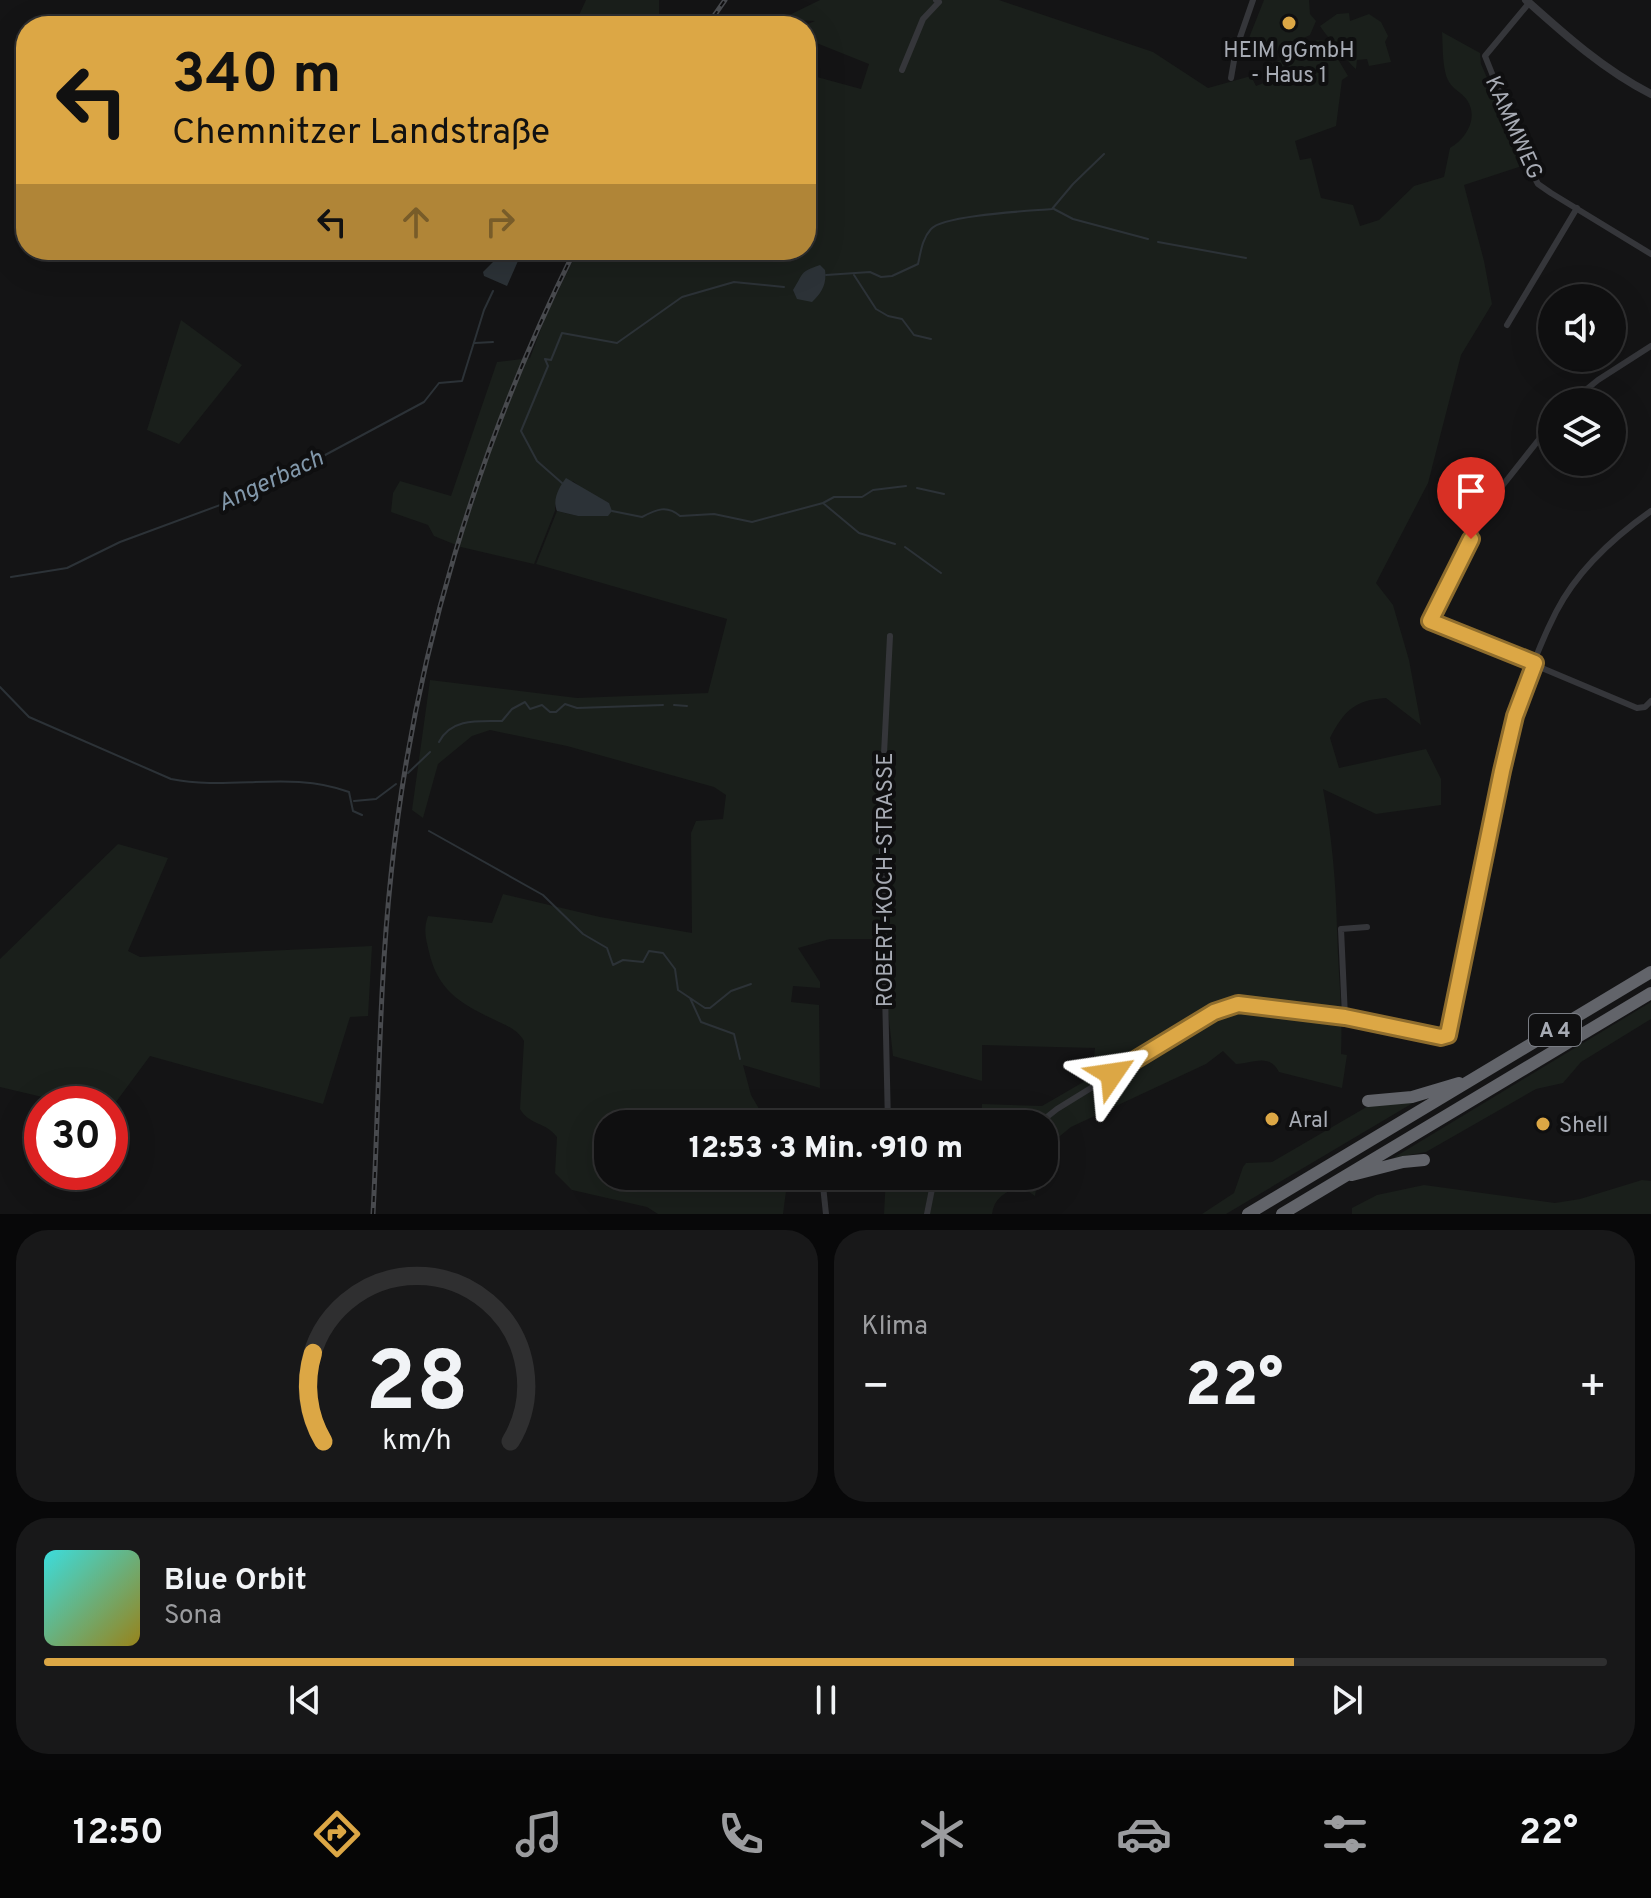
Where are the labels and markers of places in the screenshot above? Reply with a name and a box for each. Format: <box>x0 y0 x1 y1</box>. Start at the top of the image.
marker: HEIM gGmbH - Haus 1 <box>1280 14 1298 32</box>
place label: HEIM gGmbH - Haus 1 <box>1223 38 1355 90</box>
pin <box>1437 457 1505 539</box>
place label: Aral <box>1288 1108 1328 1135</box>
marker: Aral <box>1263 1110 1281 1128</box>
place label: Shell <box>1559 1113 1608 1140</box>
marker: Shell <box>1534 1115 1552 1133</box>

